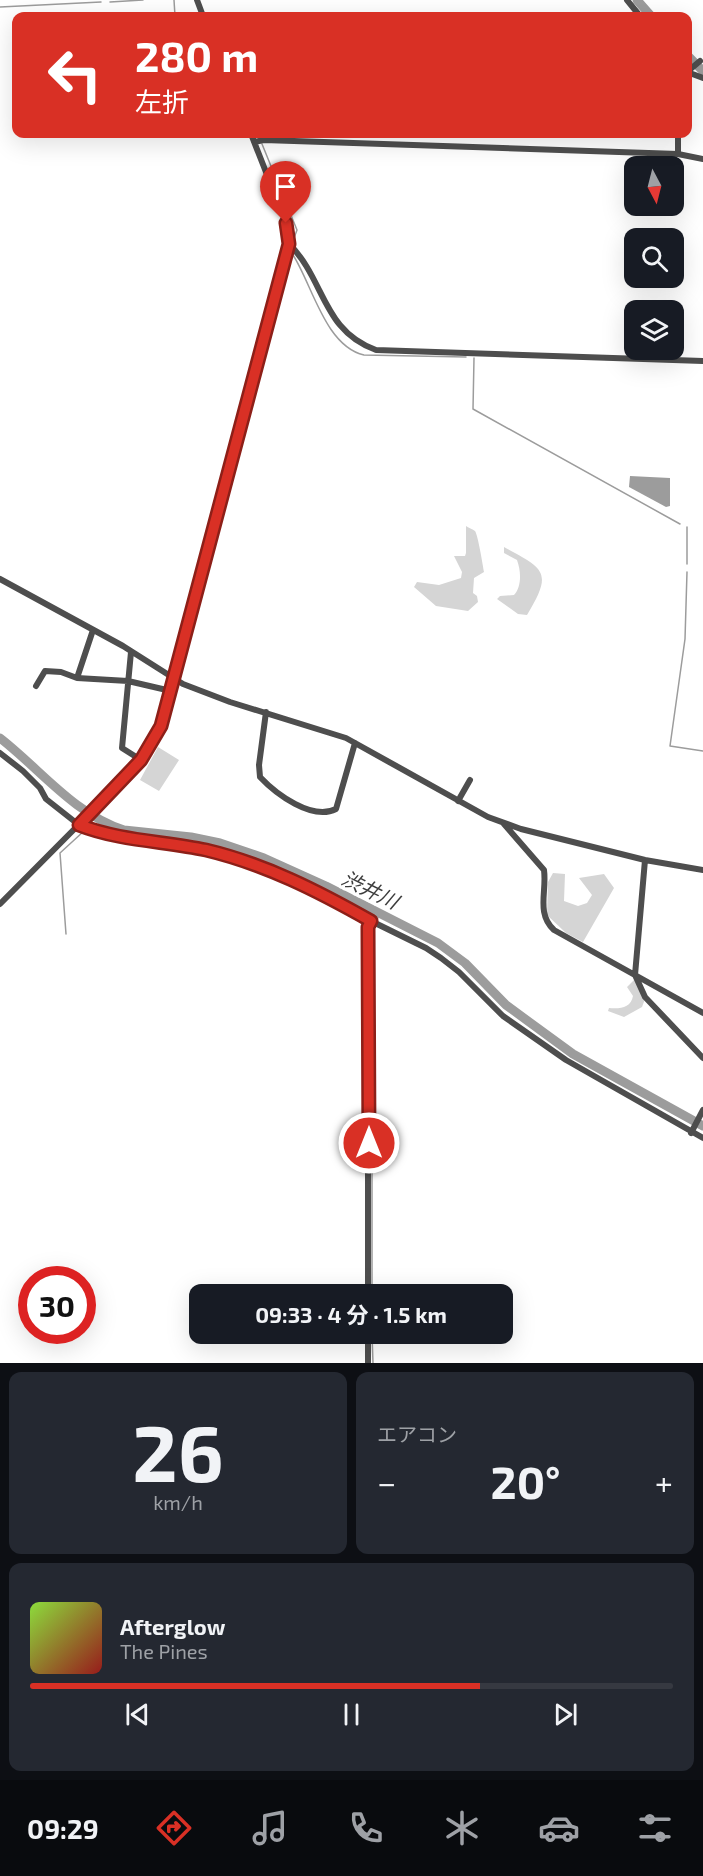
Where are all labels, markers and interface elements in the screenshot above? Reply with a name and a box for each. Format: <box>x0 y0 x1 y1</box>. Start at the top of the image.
text: 280 m <box>135 30 258 80</box>
icon: left <box>36 36 114 114</box>
text: 左折 <box>135 85 189 117</box>
north arrow <box>624 156 684 216</box>
map controls <box>624 156 684 360</box>
pin <box>260 161 311 223</box>
icon: arrive <box>269 170 302 203</box>
button: search <box>624 228 684 288</box>
button: layers <box>624 300 684 360</box>
water label: 渋井川 <box>338 865 404 914</box>
position arrow <box>337 1111 401 1175</box>
speed limit sign: 30 <box>18 1266 96 1344</box>
text: 09:33 · 4 分 · 1.5 km <box>255 1301 447 1327</box>
text: 26 <box>132 1404 224 1498</box>
text: エアコン <box>377 1422 457 1446</box>
text: 20° <box>491 1454 561 1508</box>
text: − <box>377 1462 396 1502</box>
text: + <box>655 1462 673 1502</box>
text: km/h <box>153 1490 203 1514</box>
text: Afterglow <box>120 1613 225 1639</box>
text: The Pines <box>120 1639 208 1663</box>
icon: previous <box>121 1698 154 1731</box>
icon: pause <box>335 1698 368 1731</box>
icon: next <box>549 1698 582 1731</box>
icon: directions <box>153 1807 195 1849</box>
icon: music <box>249 1807 291 1849</box>
icon: phone <box>345 1807 387 1849</box>
icon: climate <box>441 1807 483 1849</box>
icon: car <box>538 1807 580 1849</box>
icon: filters <box>634 1807 676 1849</box>
text: 09:29 <box>27 1812 99 1844</box>

